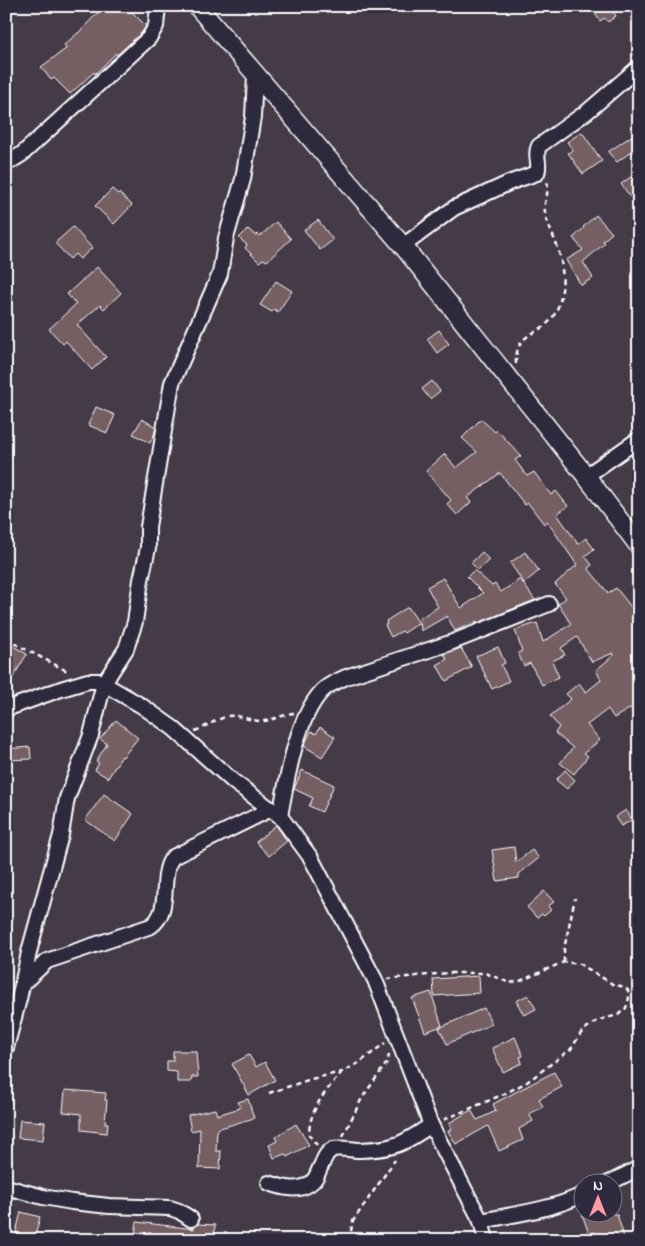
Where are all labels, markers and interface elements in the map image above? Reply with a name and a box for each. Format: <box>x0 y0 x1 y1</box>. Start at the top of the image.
north arrow <box>572 1174 622 1224</box>
text: N <box>593 1176 603 1197</box>

